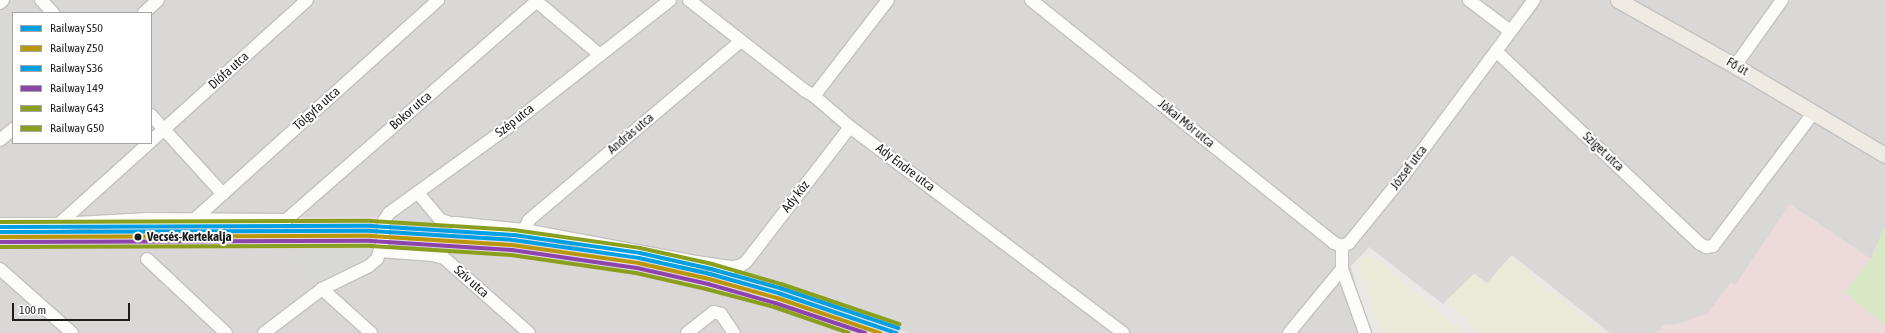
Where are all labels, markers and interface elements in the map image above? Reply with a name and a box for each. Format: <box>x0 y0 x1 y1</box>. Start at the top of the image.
legend <box>12 12 152 144</box>
text: Railway S50 <box>50 21 103 35</box>
text: Railway Z50 <box>50 41 103 55</box>
street label: Diófa utca <box>206 49 252 93</box>
street label: Fő út <box>1723 55 1751 79</box>
text: Railway S36 <box>50 61 103 75</box>
text: Railway 149 <box>50 81 104 95</box>
street label: Tölgyfa utca <box>290 84 344 134</box>
street label: Bokor utca <box>387 89 435 133</box>
street label: Jókai Mór utca <box>1155 97 1217 151</box>
text: Railway G43 <box>50 101 104 115</box>
street label: Szép utca <box>493 101 537 141</box>
street label: András utca <box>605 110 657 158</box>
text: Railway G50 <box>50 121 104 135</box>
street label: Sziget utca <box>1579 129 1627 175</box>
street label: Ady Endre utca <box>872 141 938 195</box>
street label: József utca <box>1387 143 1431 193</box>
street label: Ady köz <box>779 178 813 216</box>
place label: Vecsés-Kertekalja <box>147 229 231 245</box>
marker: Vecsés-Kertekalja <box>132 231 144 243</box>
street label: Szív utca <box>450 263 492 301</box>
scale bar <box>14 295 132 321</box>
text: 100 m <box>19 303 46 317</box>

